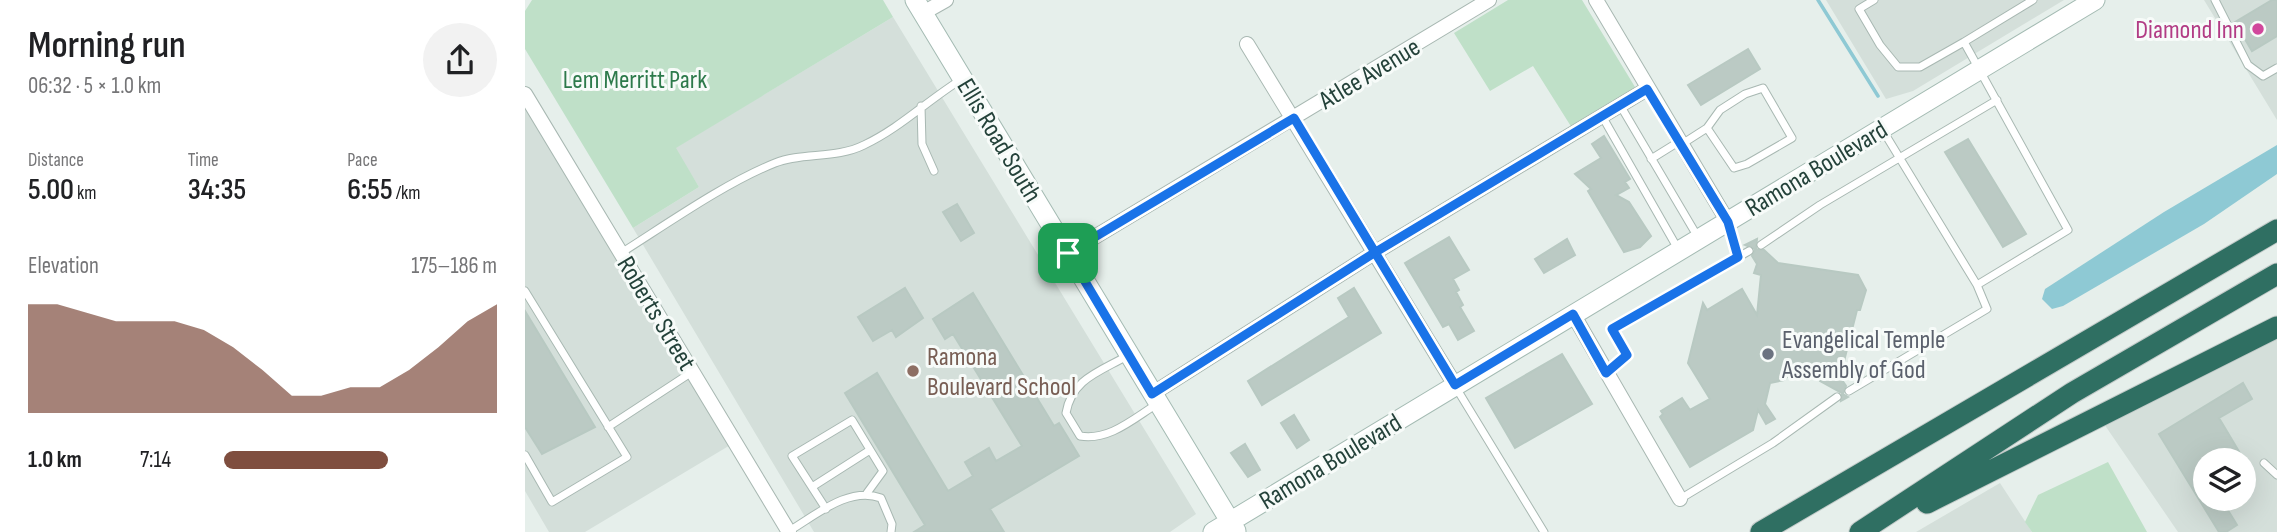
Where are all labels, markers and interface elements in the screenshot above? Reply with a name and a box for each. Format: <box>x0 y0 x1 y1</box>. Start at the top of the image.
place label: Diamond Inn <box>2135 15 2244 46</box>
marker: Diamond Inn <box>2250 21 2266 37</box>
text: Morning run <box>28 23 186 68</box>
button: share <box>423 23 497 97</box>
street label: Atlee Avenue <box>1313 32 1426 117</box>
park label: Lem Merritt Park <box>563 65 707 96</box>
text: 06:32 · 5 × 1.0 km <box>28 72 161 100</box>
street label: Ellis Road South <box>950 73 1048 208</box>
street label: Ramona Boulevard <box>1740 115 1893 224</box>
text: Distance <box>28 149 84 172</box>
text: Time <box>188 149 219 172</box>
text: Pace <box>347 149 378 172</box>
text: 5.00 <box>28 172 74 208</box>
text: 34:35 <box>188 172 246 208</box>
text: 6:55 <box>347 172 393 208</box>
text: km <box>74 182 96 205</box>
text: /km <box>393 182 420 205</box>
pin <box>1038 223 1098 283</box>
icon: arrive <box>1049 234 1087 272</box>
street label: Roberts Street <box>610 251 702 376</box>
text: Elevation <box>28 252 99 280</box>
text: 175–186 m <box>411 252 497 280</box>
place label: Evangelical Temple Assembly of God <box>1781 325 1946 386</box>
place label: Ramona Boulevard School <box>927 342 1076 403</box>
marker: Evangelical Temple Assembly of God <box>1760 346 1776 362</box>
marker: Ramona Boulevard School <box>905 363 921 379</box>
street label: Ramona Boulevard <box>1254 408 1407 517</box>
text: 1.0 km <box>28 446 82 474</box>
text: 7:14 <box>140 446 171 474</box>
map controls <box>2193 448 2256 511</box>
button: layers <box>2193 448 2256 511</box>

